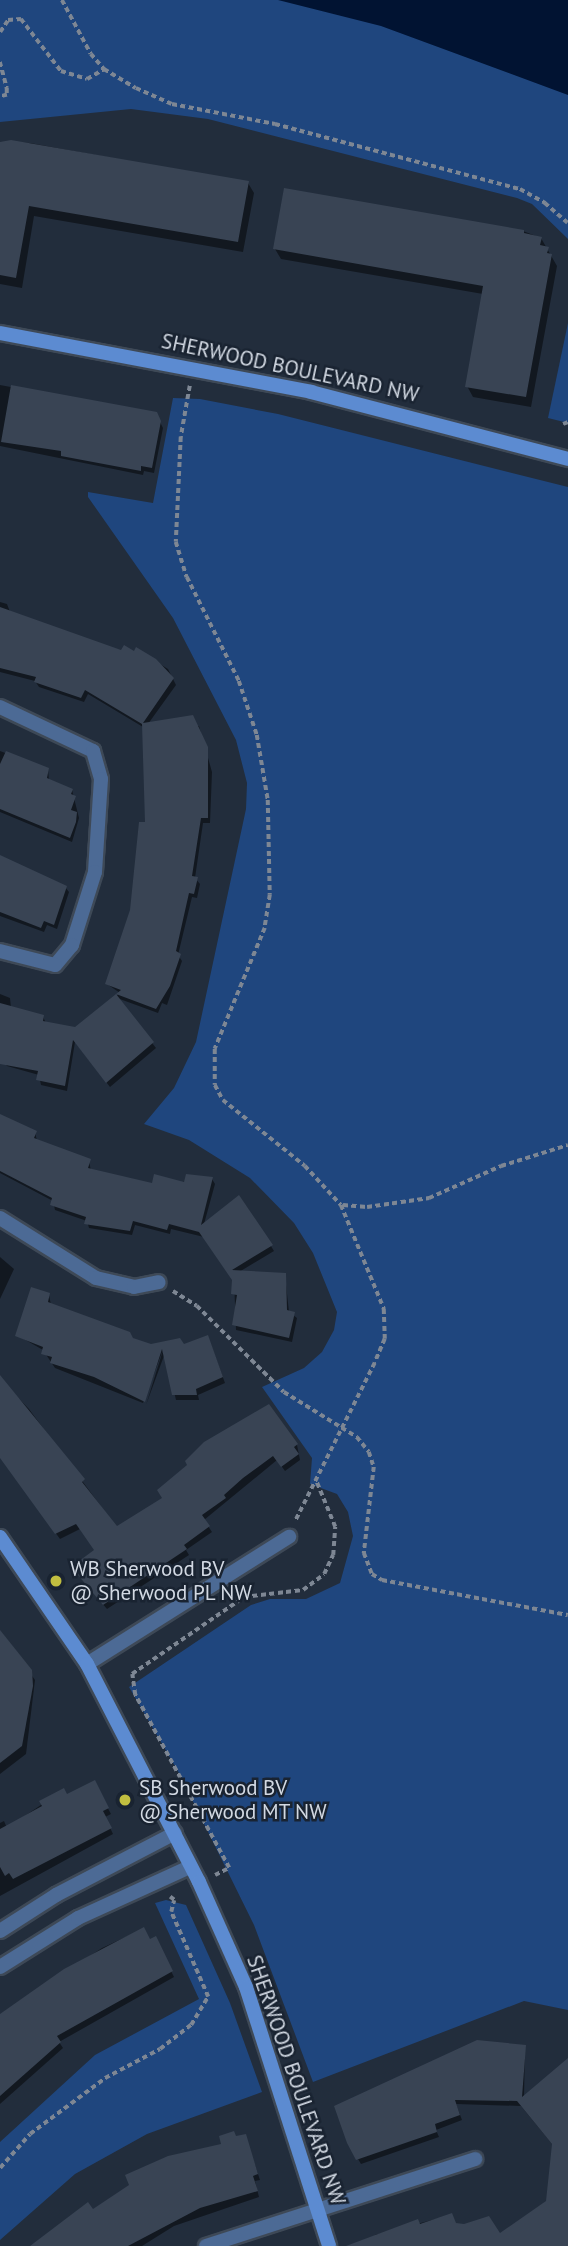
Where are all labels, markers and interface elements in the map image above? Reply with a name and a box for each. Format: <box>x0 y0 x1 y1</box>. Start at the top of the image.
street label: SHERWOOD BOULEVARD NW <box>159 328 421 408</box>
place label: WB Sherwood BV @ Sherwood PL NW <box>70 1556 253 1606</box>
marker: WB Sherwood BV @ Sherwood PL NW <box>48 1573 64 1589</box>
place label: SB Sherwood BV @ Sherwood MT NW <box>139 1775 327 1825</box>
marker: SB Sherwood BV @ Sherwood MT NW <box>117 1792 133 1808</box>
street label: SHERWOOD BOULEVARD NW <box>241 1952 351 2208</box>

